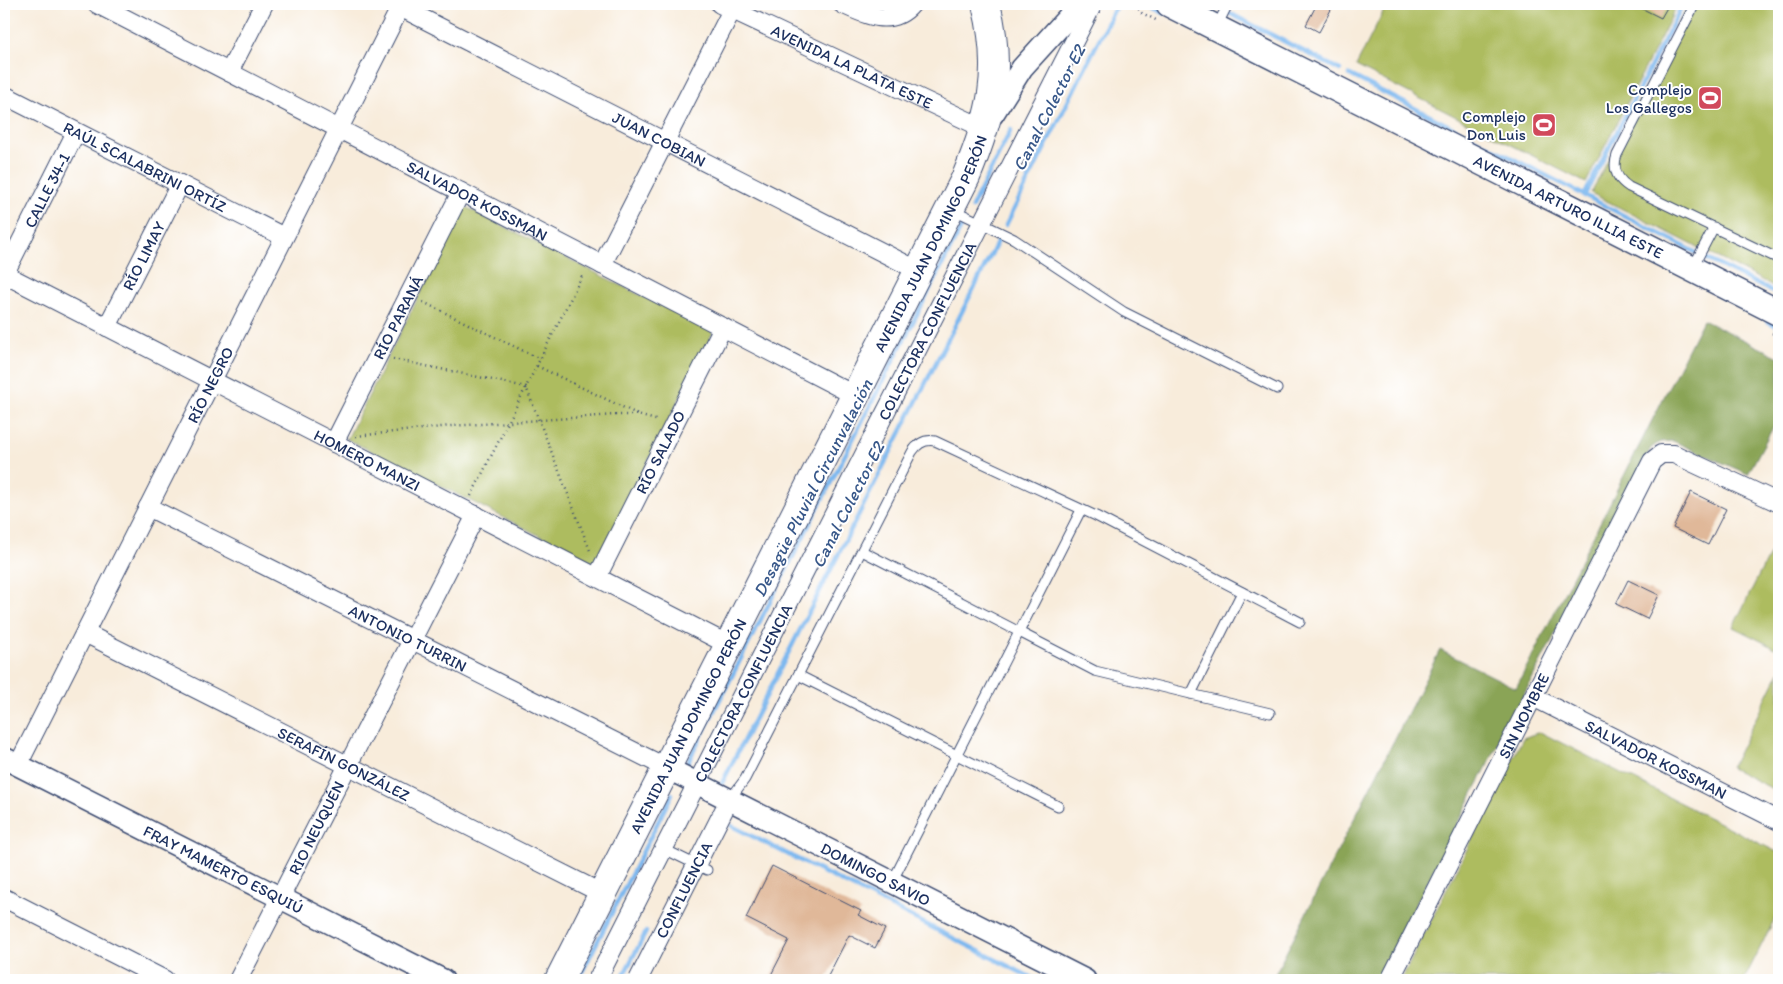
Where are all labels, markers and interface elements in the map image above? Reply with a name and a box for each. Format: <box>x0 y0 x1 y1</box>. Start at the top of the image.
street label: AVENIDA LA PLATA ESTE <box>768 20 936 113</box>
water label: Canal Colector E2 <box>1008 40 1091 175</box>
place label: Complejo Los Gallegos <box>1606 80 1692 117</box>
sports icon: Complejo Los Gallegos <box>1697 85 1723 111</box>
street label: JUAN COBIAN <box>609 107 709 171</box>
place label: Complejo Don Luis <box>1462 107 1526 144</box>
sports icon: Complejo Don Luis <box>1531 112 1557 138</box>
street label: RAÚL SCALABRINI ORTÍZ <box>60 117 230 216</box>
street label: AVENIDA JUAN DOMINGO PERÓN <box>870 132 991 355</box>
street label: CALLE 34-1 <box>20 149 74 231</box>
street label: AVENIDA ARTURO ILLIA ESTE <box>1471 151 1667 262</box>
street label: SALVADOR KOSSMAN <box>404 156 551 245</box>
street label: RÍO LIMAY <box>118 218 169 293</box>
street label: COLECTORA CONFLUENCIA <box>874 239 980 423</box>
street label: RÍO PARANÁ <box>369 272 427 362</box>
street label: RÍO NEGRO <box>183 343 237 426</box>
water label: Desagüe Pluvial Circunvalación <box>748 375 878 601</box>
street label: RÍO SALADO <box>631 407 689 497</box>
street label: HOMERO MANZI <box>311 425 423 495</box>
water label: Canal Colector E2 <box>807 437 890 572</box>
street label: ANTONIO TURRIN <box>346 600 470 675</box>
street label: COLECTORA CONFLUENCIA <box>690 601 796 785</box>
street label: AVENIDA JUAN DOMINGO PERÓN <box>625 615 750 837</box>
street label: SIN NOMBRE <box>1494 670 1553 762</box>
street label: SALVADOR KOSSMAN <box>1582 715 1730 803</box>
street label: SERAFÍN GONZÁLEZ <box>275 722 413 805</box>
street label: RIO NEUQUÉN <box>284 778 348 878</box>
street label: FRAY MAMERTO ESQUIÚ <box>141 821 307 917</box>
street label: CONFLUENCIA <box>651 838 716 941</box>
street label: DOMINGO SAVIO <box>818 838 934 910</box>

